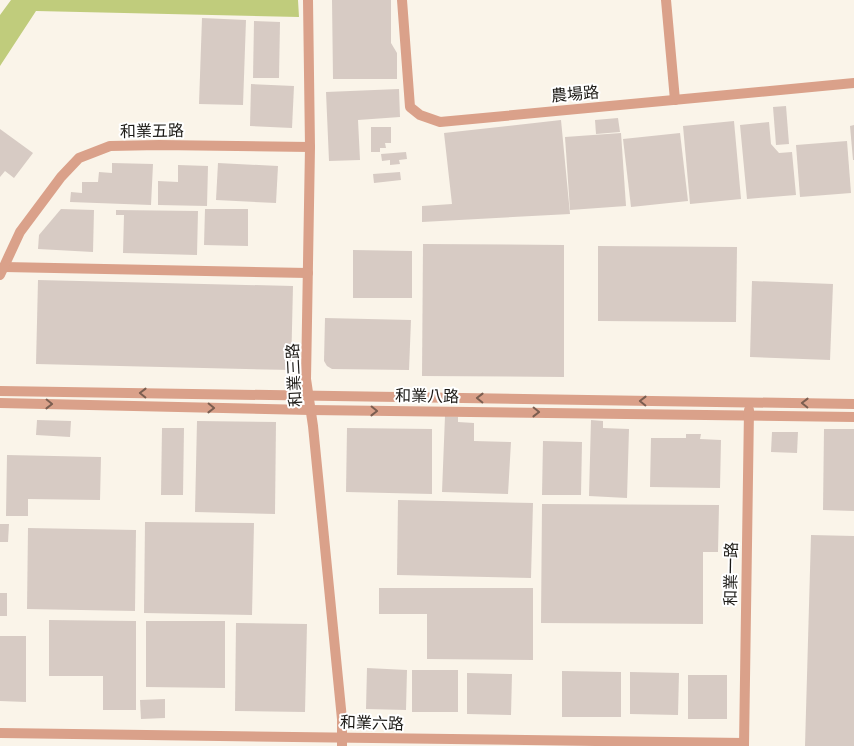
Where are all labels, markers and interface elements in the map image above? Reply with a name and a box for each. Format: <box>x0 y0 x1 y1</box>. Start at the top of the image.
street label: 農場路 <box>550 82 600 106</box>
street label: 和業五路 <box>120 121 184 141</box>
street label: 和業三路 <box>283 343 305 407</box>
street label: 和業八路 <box>395 386 459 406</box>
one-way arrow <box>139 388 147 399</box>
one-way arrow <box>476 393 484 404</box>
one-way arrow <box>639 396 646 406</box>
one-way arrow <box>801 398 809 408</box>
one-way arrow <box>45 399 53 410</box>
one-way arrow <box>208 403 215 413</box>
one-way arrow <box>370 406 378 416</box>
one-way arrow <box>532 407 540 417</box>
street label: 和業一路 <box>721 542 741 606</box>
street label: 和業六路 <box>340 712 404 734</box>

